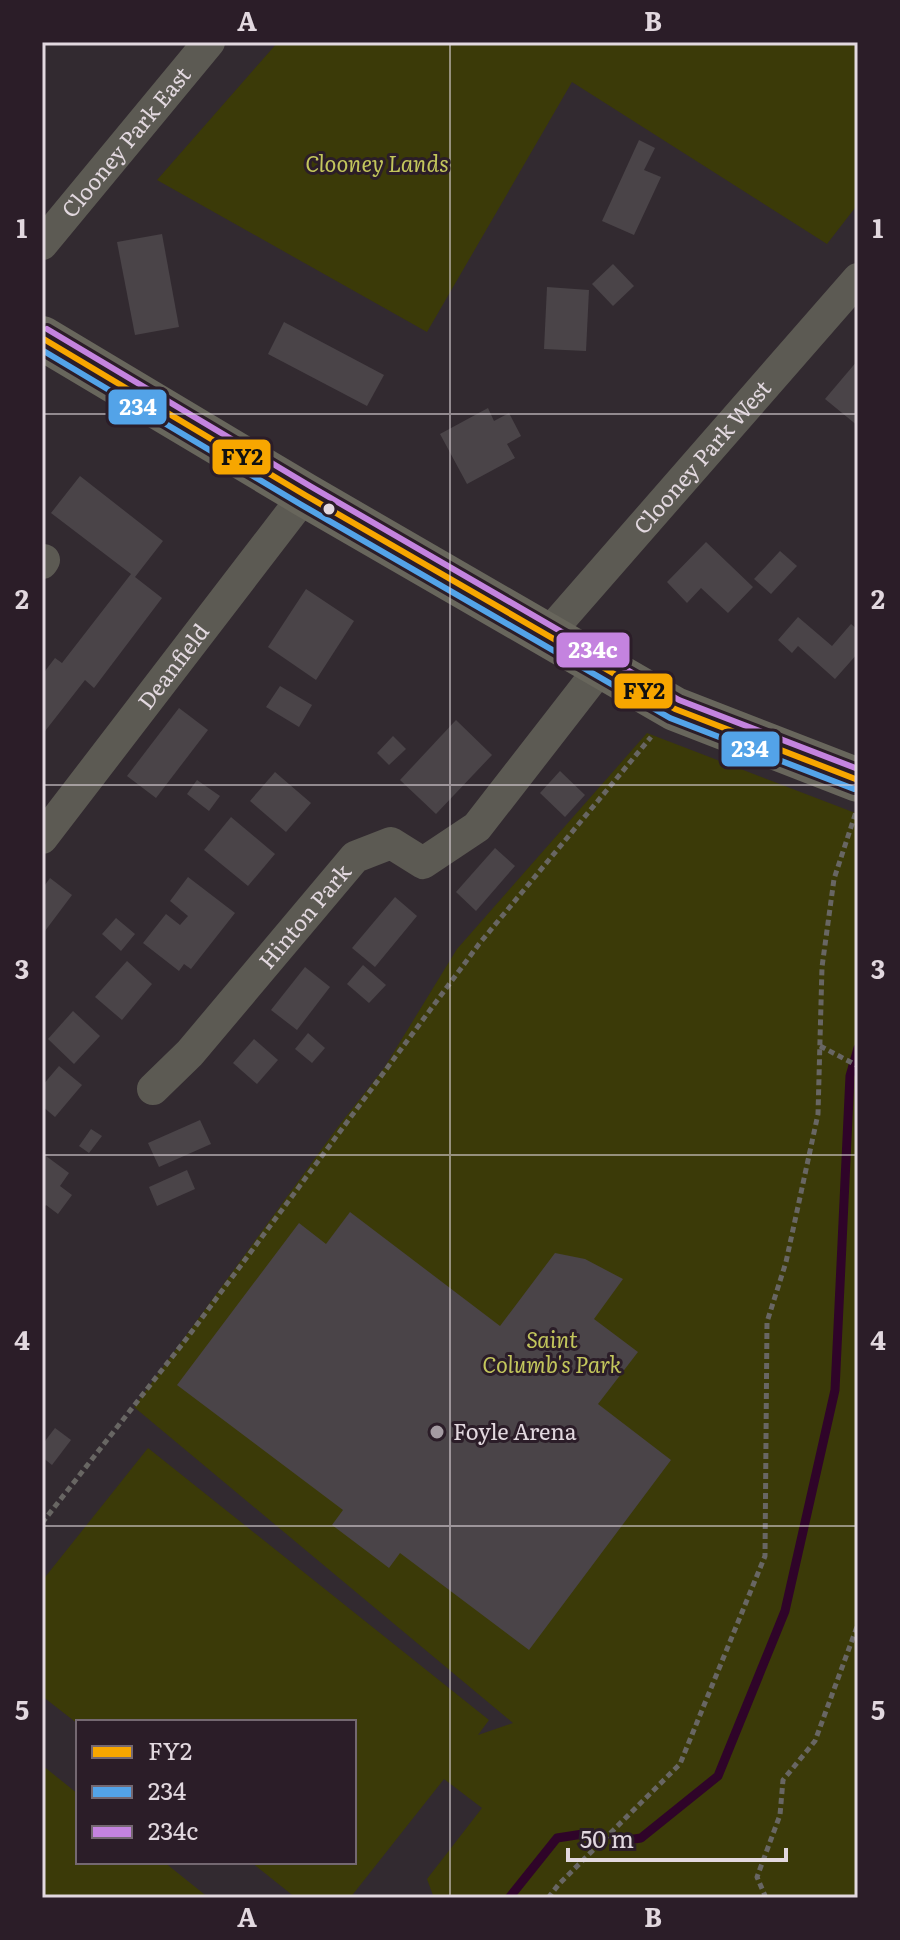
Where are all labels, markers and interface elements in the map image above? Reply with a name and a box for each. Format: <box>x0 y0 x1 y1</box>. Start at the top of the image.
text: A <box>237 0 257 39</box>
text: B <box>644 0 662 39</box>
street label: Clooney Park East <box>52 58 197 224</box>
park label: Clooney Lands <box>305 146 449 179</box>
text: 1 <box>17 207 28 246</box>
text: 1 <box>873 207 884 246</box>
street label: Clooney Park West <box>625 372 778 541</box>
line badge: 234 <box>107 388 168 426</box>
text: 234 <box>119 389 157 422</box>
line badge: FY2 <box>211 438 272 476</box>
text: FY2 <box>221 439 263 472</box>
unlabelled marker <box>321 501 337 517</box>
text: 2 <box>15 578 29 617</box>
text: 2 <box>871 578 885 617</box>
street label: Deanfield <box>129 616 216 716</box>
line badge: 234c <box>555 631 631 669</box>
text: 234c <box>568 632 618 665</box>
line badge: FY2 <box>613 672 674 710</box>
text: FY2 <box>623 673 665 706</box>
line badge: 234 <box>720 730 781 768</box>
text: 234 <box>731 731 769 764</box>
street label: Hinton Park <box>250 855 358 975</box>
text: 3 <box>15 948 29 987</box>
text: 3 <box>871 948 885 987</box>
text: 4 <box>14 1319 30 1358</box>
text: 4 <box>870 1319 886 1358</box>
park label: Saint Columb's Park <box>482 1322 622 1380</box>
place label: Foyle Arena <box>453 1414 577 1447</box>
marker: Foyle Arena <box>428 1423 446 1441</box>
text: 5 <box>15 1689 29 1728</box>
text: 5 <box>871 1689 885 1728</box>
legend <box>76 1720 356 1864</box>
text: FY2 <box>148 1732 192 1767</box>
text: 234 <box>148 1772 186 1807</box>
text: 234c <box>148 1812 198 1847</box>
scale bar <box>568 1812 786 1862</box>
text: 50 m <box>580 1820 634 1855</box>
text: A <box>237 1896 257 1935</box>
text: B <box>644 1896 662 1935</box>

